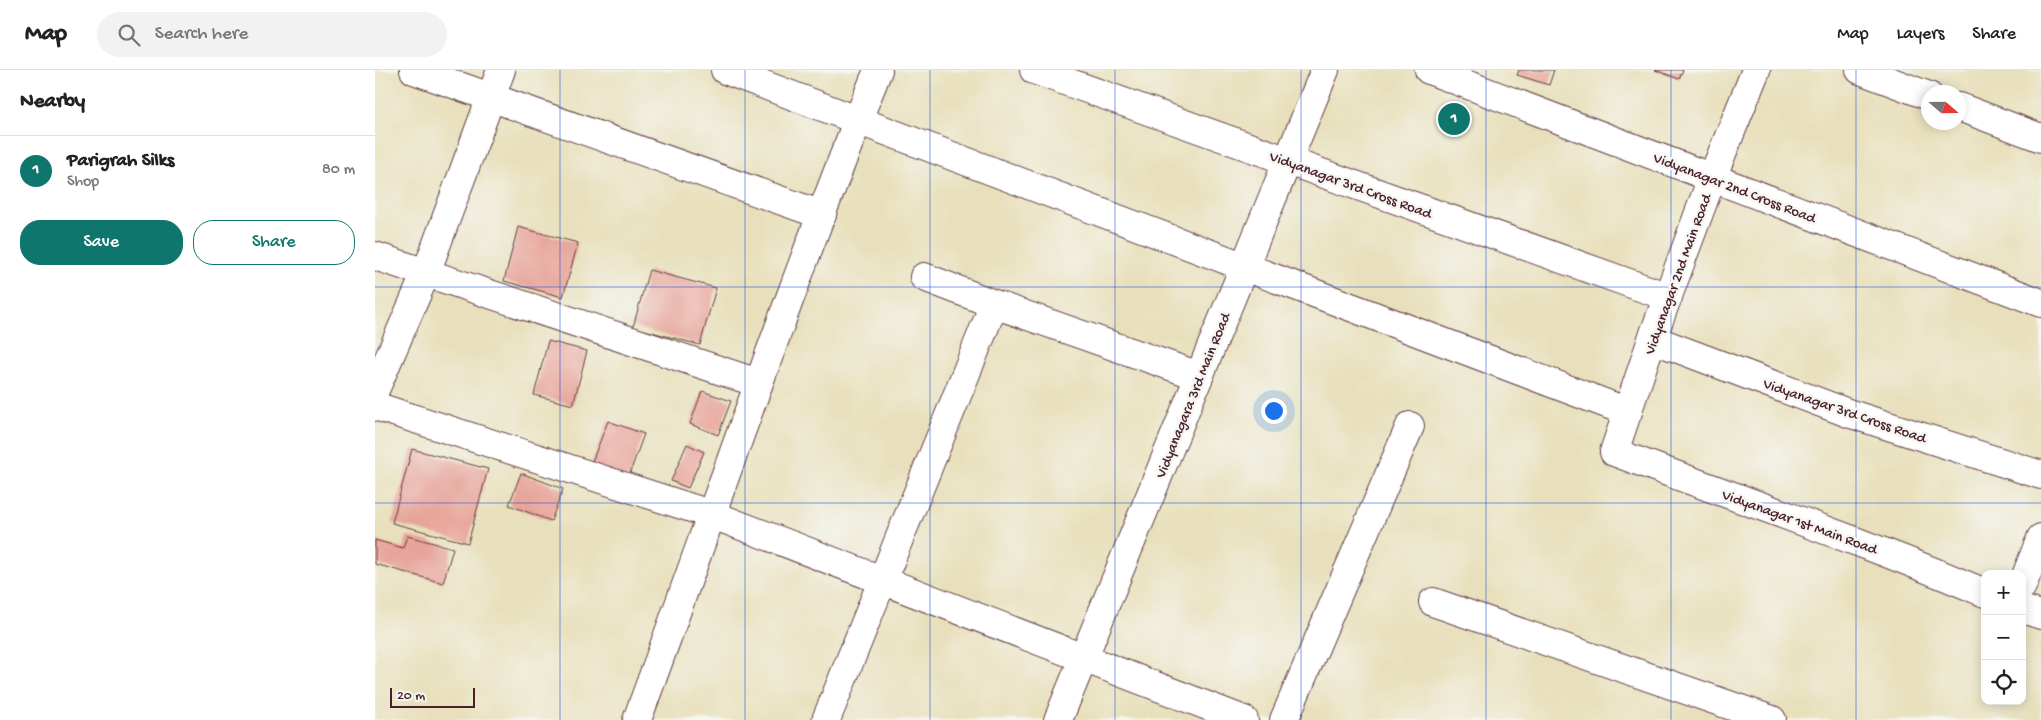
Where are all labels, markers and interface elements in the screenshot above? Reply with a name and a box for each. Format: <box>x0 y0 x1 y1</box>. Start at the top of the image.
search box <box>97 12 447 57</box>
text: Map <box>25 20 67 49</box>
icon: search <box>115 21 143 49</box>
text: Search here <box>155 23 248 46</box>
text: Map <box>1837 24 1869 45</box>
text: Layers <box>1897 24 1944 45</box>
text: Share <box>1972 24 2016 45</box>
north arrow <box>1921 85 1966 130</box>
text: Nearby <box>20 90 85 115</box>
pin: 1 <box>1438 100 1470 138</box>
street label: Vidyanagar 3rd Cross Road <box>1266 148 1435 224</box>
street label: Vidyanagar 2nd Cross Road <box>1650 149 1819 229</box>
text: Parigrah Silks <box>67 150 174 173</box>
text: 1 <box>33 161 39 180</box>
text: 80 m <box>322 161 355 180</box>
text: Shop <box>67 173 99 192</box>
street label: Vidyanagar 2nd Main Road <box>1641 191 1717 358</box>
button: Save <box>20 220 183 265</box>
button: Share <box>193 220 355 265</box>
street label: Vidyanagara 3rd Main Road <box>1152 309 1236 482</box>
street label: Vidyanagar 3rd Cross Road <box>1759 375 1929 449</box>
your location <box>1261 398 1287 424</box>
street label: Vidyanagar 1st Main Road <box>1718 486 1881 560</box>
map controls <box>1981 570 2026 705</box>
button: + <box>1981 570 2026 615</box>
button: − <box>1981 615 2026 660</box>
button: locate <box>1981 660 2026 705</box>
scale bar <box>390 685 475 708</box>
text: 20 m <box>397 688 425 705</box>

